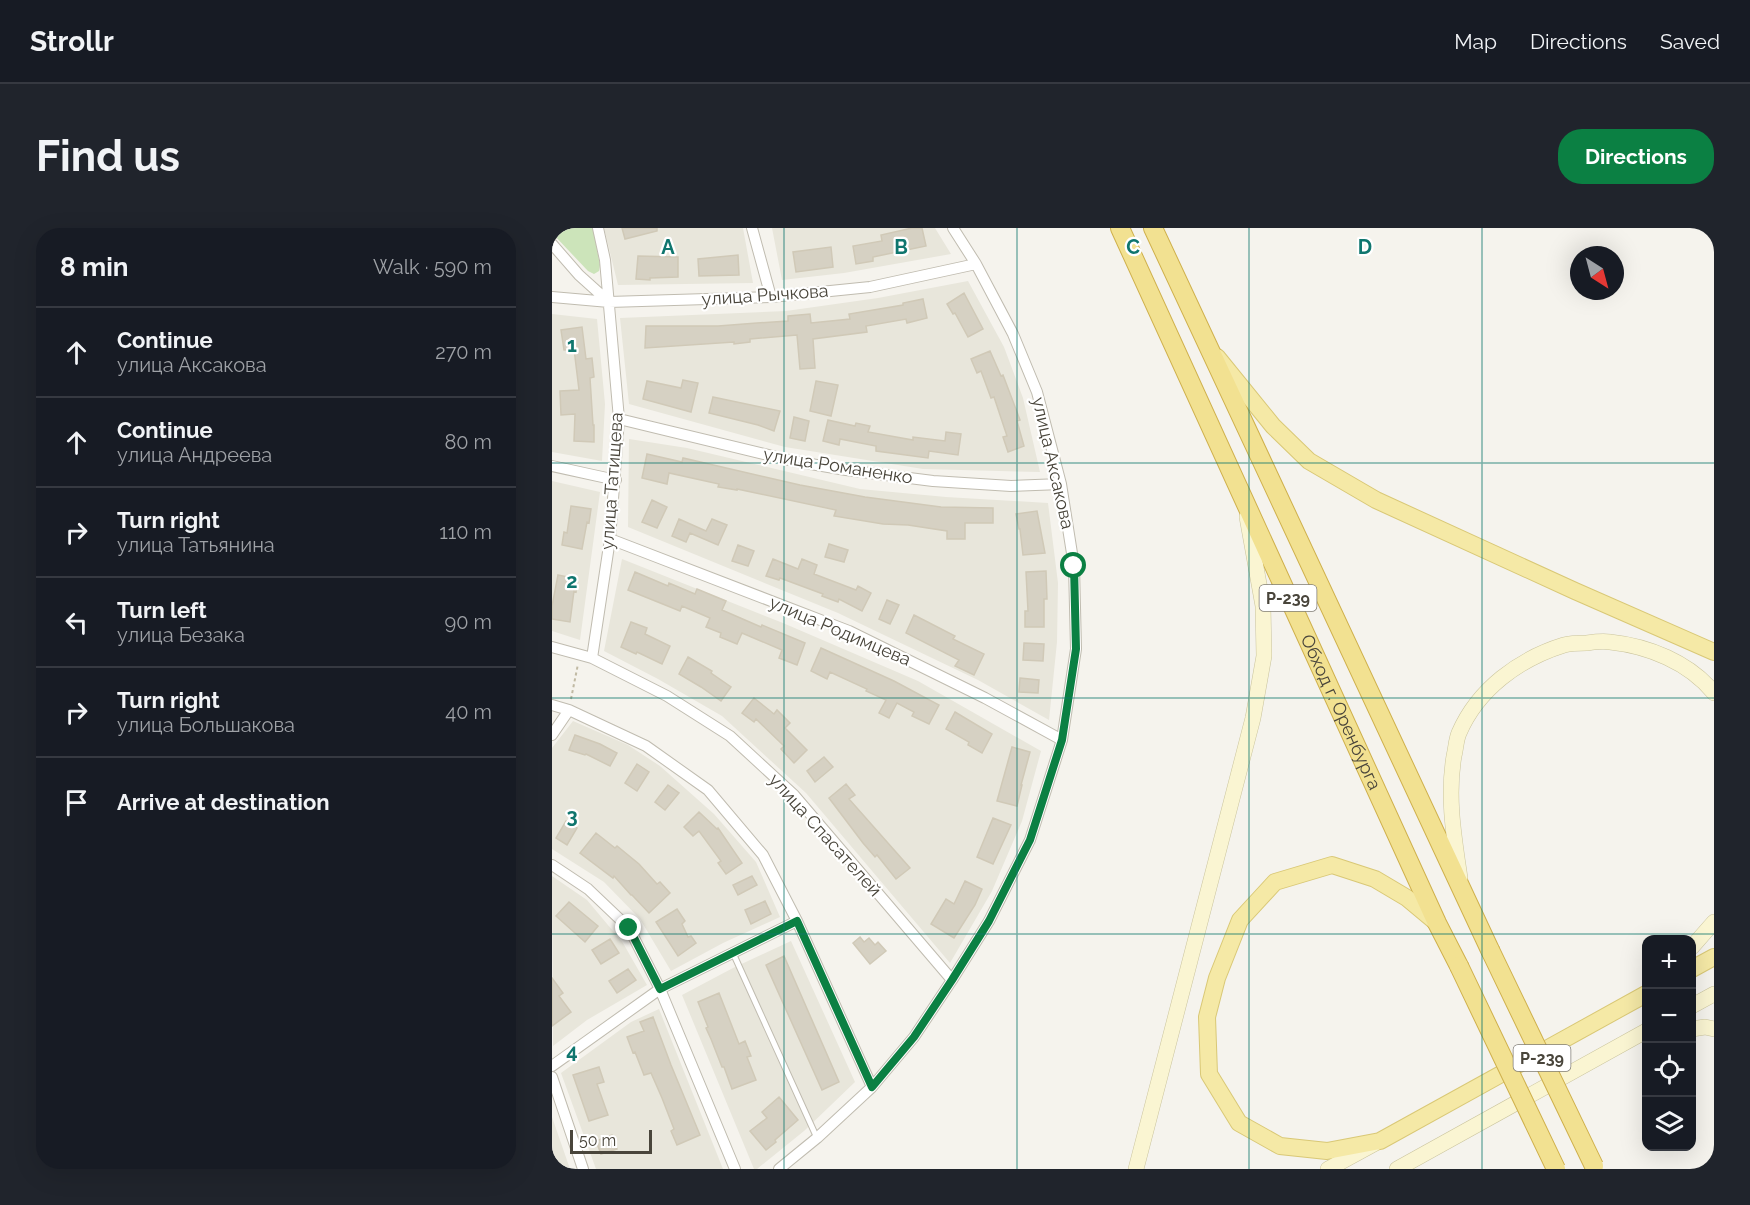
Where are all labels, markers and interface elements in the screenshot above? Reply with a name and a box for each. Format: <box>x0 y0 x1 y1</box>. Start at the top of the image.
text: Strollr <box>30 25 114 58</box>
text: Map <box>1454 29 1497 54</box>
text: Directions <box>1530 29 1627 54</box>
text: Saved <box>1660 29 1720 54</box>
button: Directions <box>1558 129 1714 184</box>
text: Find us <box>36 132 180 181</box>
text: A <box>661 235 675 259</box>
text: B <box>894 235 908 259</box>
text: C <box>1126 235 1140 259</box>
text: D <box>1358 235 1372 259</box>
north arrow <box>1570 246 1624 300</box>
text: 8 min <box>60 252 128 282</box>
text: Walk · 590 m <box>373 255 492 279</box>
street label: улица Рычкова <box>701 280 829 309</box>
text: Continue <box>117 327 213 353</box>
text: 1 <box>567 333 577 357</box>
icon: ahead <box>60 336 93 369</box>
text: 270 m <box>435 340 492 364</box>
text: улица Аксакова <box>117 353 267 377</box>
street label: улица Аксакова <box>1028 395 1079 531</box>
street label: улица Татищева <box>596 411 627 550</box>
text: Continue <box>117 417 213 443</box>
icon: ahead <box>60 426 93 459</box>
text: 80 m <box>444 430 492 454</box>
text: улица Андреева <box>117 443 272 467</box>
street label: улица Романенко <box>762 443 915 488</box>
text: Turn right <box>117 507 220 533</box>
icon: right <box>60 516 93 549</box>
text: 110 m <box>439 520 492 544</box>
text: улица Татьянина <box>117 533 275 557</box>
route start <box>1060 552 1086 578</box>
text: 2 <box>566 569 578 593</box>
road number: Р-239 <box>1260 585 1316 611</box>
street label: улица Родимцева <box>766 591 914 670</box>
text: Turn left <box>117 597 207 623</box>
icon: left <box>60 606 93 639</box>
text: 90 m <box>445 610 492 634</box>
text: улица Безака <box>117 623 245 647</box>
street label: Обход г. Оренбурга <box>1297 631 1386 793</box>
text: Turn right <box>117 687 220 713</box>
icon: right <box>60 696 93 729</box>
text: 40 m <box>445 700 492 724</box>
text: улица Большакова <box>117 713 295 737</box>
street label: улица Спасателей <box>765 769 886 900</box>
icon: arrive <box>60 786 93 819</box>
text: Arrive at destination <box>117 789 330 815</box>
text: 3 <box>566 804 578 828</box>
route end <box>615 914 641 940</box>
map controls <box>1642 935 1696 1151</box>
button: + <box>1642 935 1696 989</box>
button: − <box>1642 989 1696 1043</box>
text: 4 <box>566 1039 578 1063</box>
button: locate <box>1642 1043 1696 1097</box>
road number: Р-239 <box>1514 1045 1570 1071</box>
button: layers <box>1642 1097 1696 1151</box>
scale bar <box>570 1127 652 1154</box>
text: 50 m <box>579 1131 616 1150</box>

